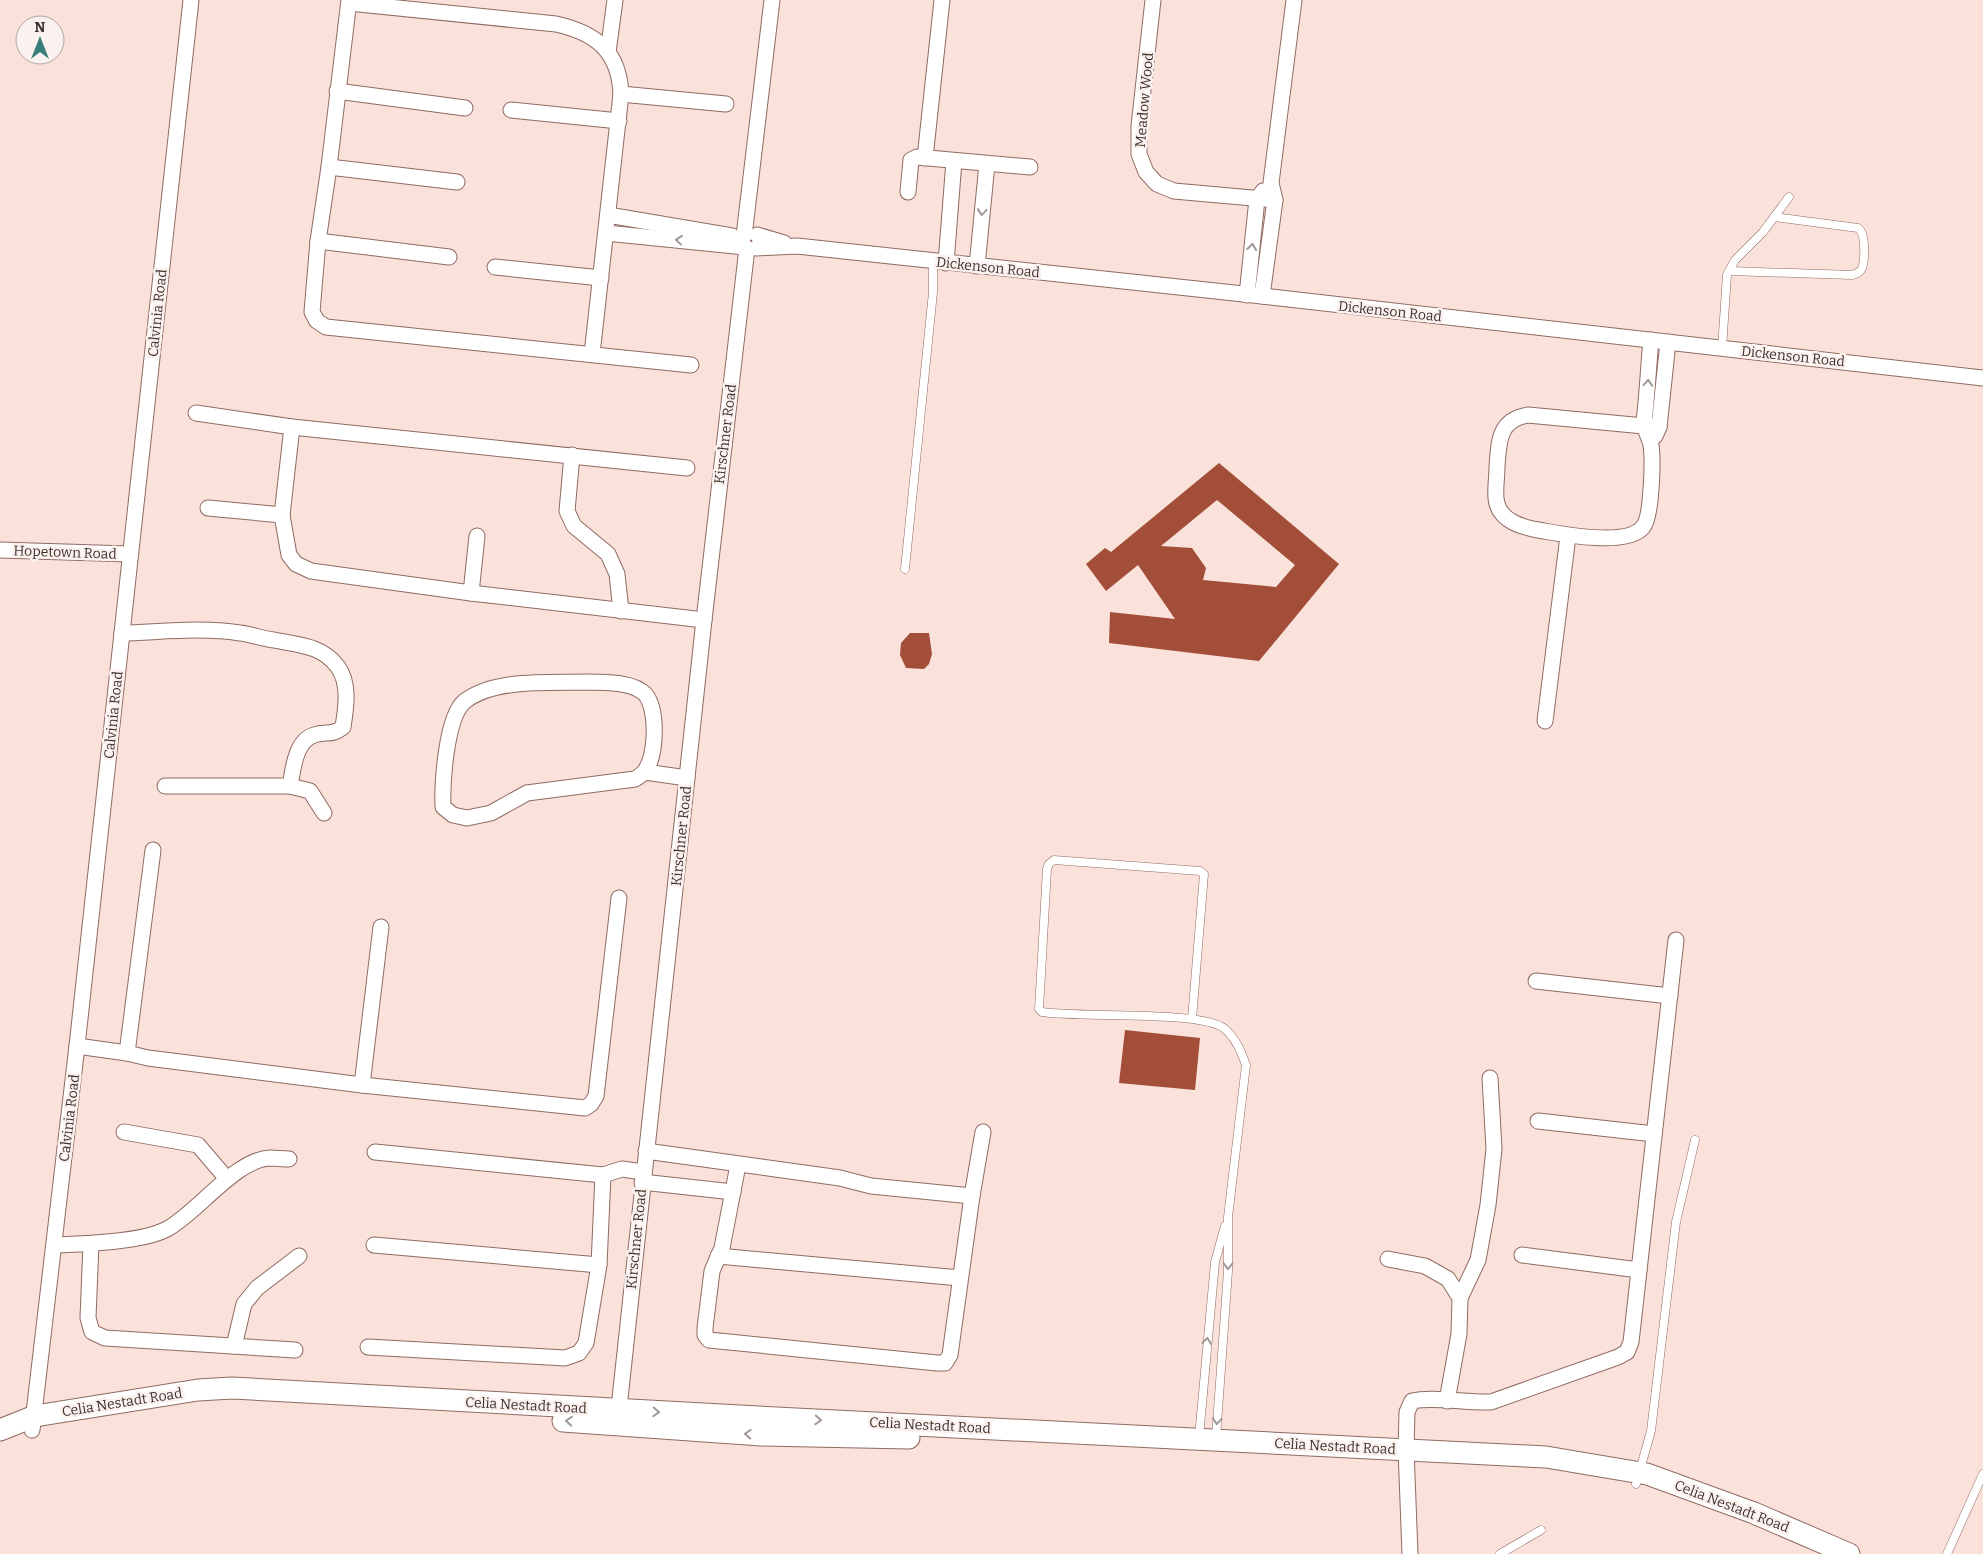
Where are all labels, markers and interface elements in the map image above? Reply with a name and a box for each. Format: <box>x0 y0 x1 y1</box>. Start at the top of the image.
north arrow <box>15 15 65 65</box>
text: N <box>35 19 46 36</box>
street label: Meadow Wood <box>1132 52 1157 148</box>
one-way arrow <box>977 208 988 216</box>
one-way arrow <box>675 235 683 246</box>
one-way arrow <box>1246 242 1257 250</box>
street label: Dickenson Road <box>935 254 1041 281</box>
street label: Calvinia Road <box>144 268 171 358</box>
street label: Dickenson Road <box>1337 298 1443 325</box>
street label: Dickenson Road <box>1740 343 1846 370</box>
one-way arrow <box>1642 379 1653 387</box>
street label: Kirschner Road <box>711 383 740 485</box>
street label: Hopetown Road <box>13 542 117 563</box>
street label: Calvinia Road <box>100 670 127 760</box>
street label: Kirschner Road <box>668 785 695 887</box>
street label: Calvinia Road <box>56 1073 83 1163</box>
street label: Kirschner Road <box>623 1188 650 1290</box>
one-way arrow <box>1223 1262 1233 1270</box>
one-way arrow <box>1201 1337 1212 1345</box>
street label: Celia Nestadt Road <box>61 1385 183 1420</box>
street label: Celia Nestadt Road <box>465 1394 587 1417</box>
one-way arrow <box>652 1406 660 1417</box>
street label: Celia Nestadt Road <box>869 1414 991 1437</box>
one-way arrow <box>814 1415 822 1425</box>
one-way arrow <box>565 1416 573 1427</box>
one-way arrow <box>1212 1417 1223 1425</box>
one-way arrow <box>743 1429 751 1440</box>
street label: Celia Nestadt Road <box>1274 1435 1396 1458</box>
street label: Celia Nestadt Road <box>1672 1477 1792 1536</box>

